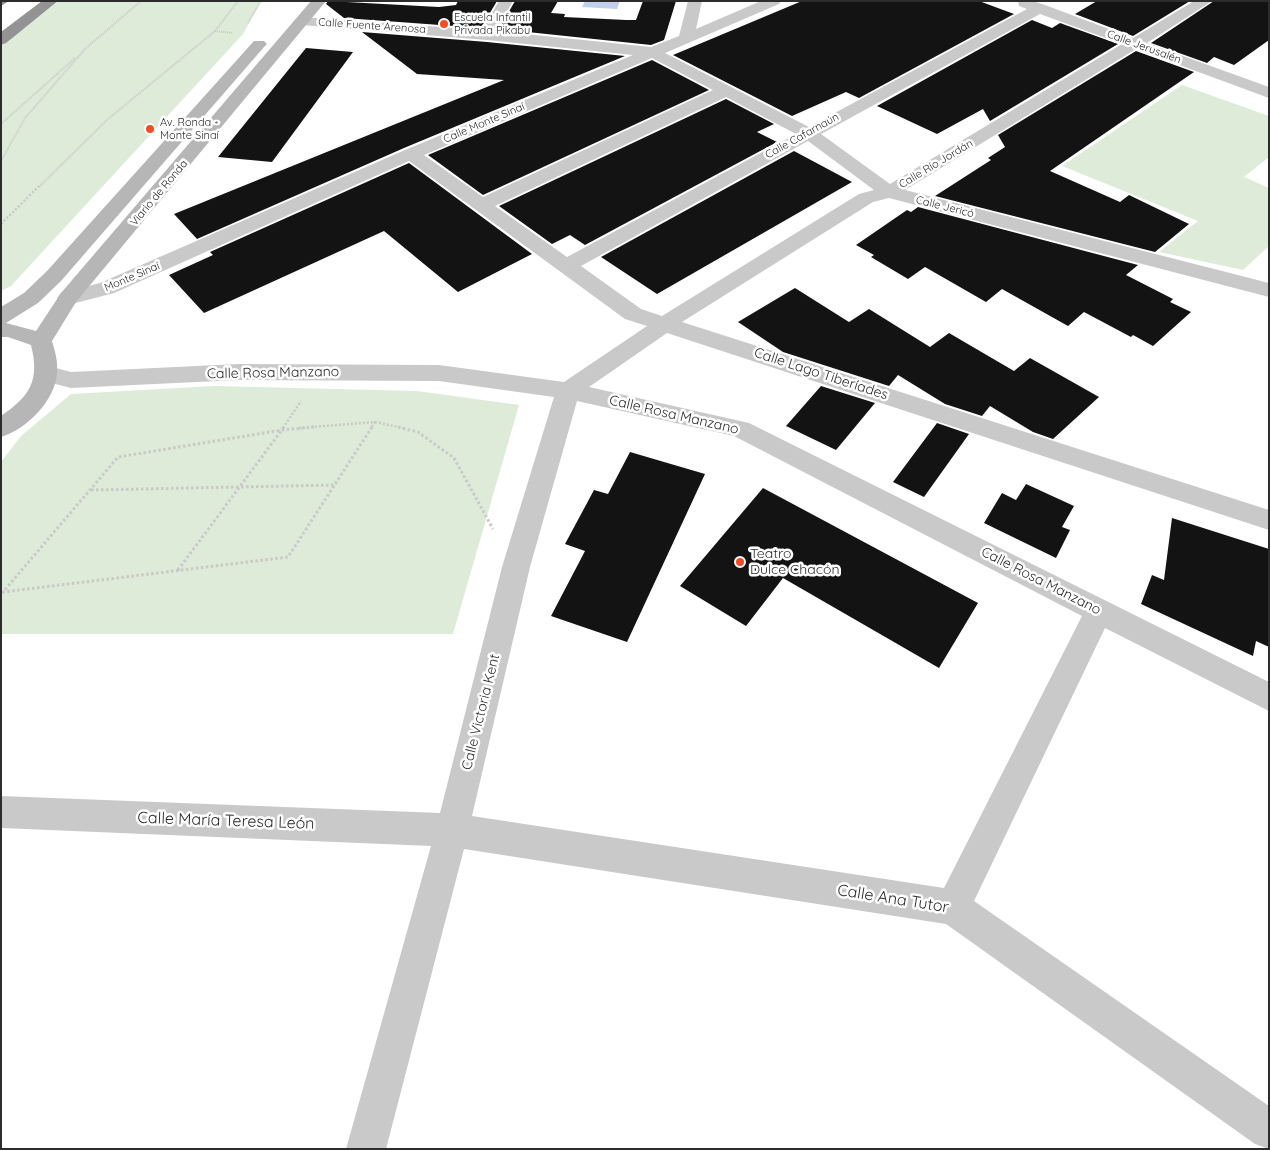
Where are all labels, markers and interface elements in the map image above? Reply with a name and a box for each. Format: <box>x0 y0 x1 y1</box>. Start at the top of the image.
place label: Escuela Infantil Privada Pikabu <box>454 11 530 37</box>
street label: Calle Fuente Arenosa <box>318 16 426 36</box>
marker: Escuela Infantil Privada Pikabu <box>438 18 450 30</box>
street label: Calle Jerusalén <box>1105 27 1183 67</box>
street label: Calle Monte Sinaí <box>441 100 527 146</box>
street label: Calle Cafarnaún <box>763 110 841 162</box>
place label: Av. Ronda - Monte Sinaí <box>160 116 219 142</box>
marker: Av. Ronda - Monte Sinaí <box>144 123 156 135</box>
street label: Calle Río Jordán <box>897 137 975 191</box>
street label: Viario de Ronda <box>128 157 190 229</box>
street label: Calle Jericó <box>915 193 975 221</box>
street label: Monte Sinaí <box>102 259 162 295</box>
street label: Calle Lago Tiberíades <box>752 344 890 404</box>
street label: Calle Rosa Manzano <box>207 363 339 383</box>
street label: Calle Rosa Manzano <box>608 392 740 438</box>
street label: Calle Rosa Manzano <box>978 543 1104 619</box>
place label: Teatro Dulce Chacón <box>750 546 839 578</box>
marker: Teatro Dulce Chacón <box>734 556 746 568</box>
street label: Calle Victoria Kent <box>458 652 504 772</box>
street label: Calle María Teresa León <box>137 808 315 834</box>
street label: Calle Ana Tutor <box>836 881 950 917</box>

